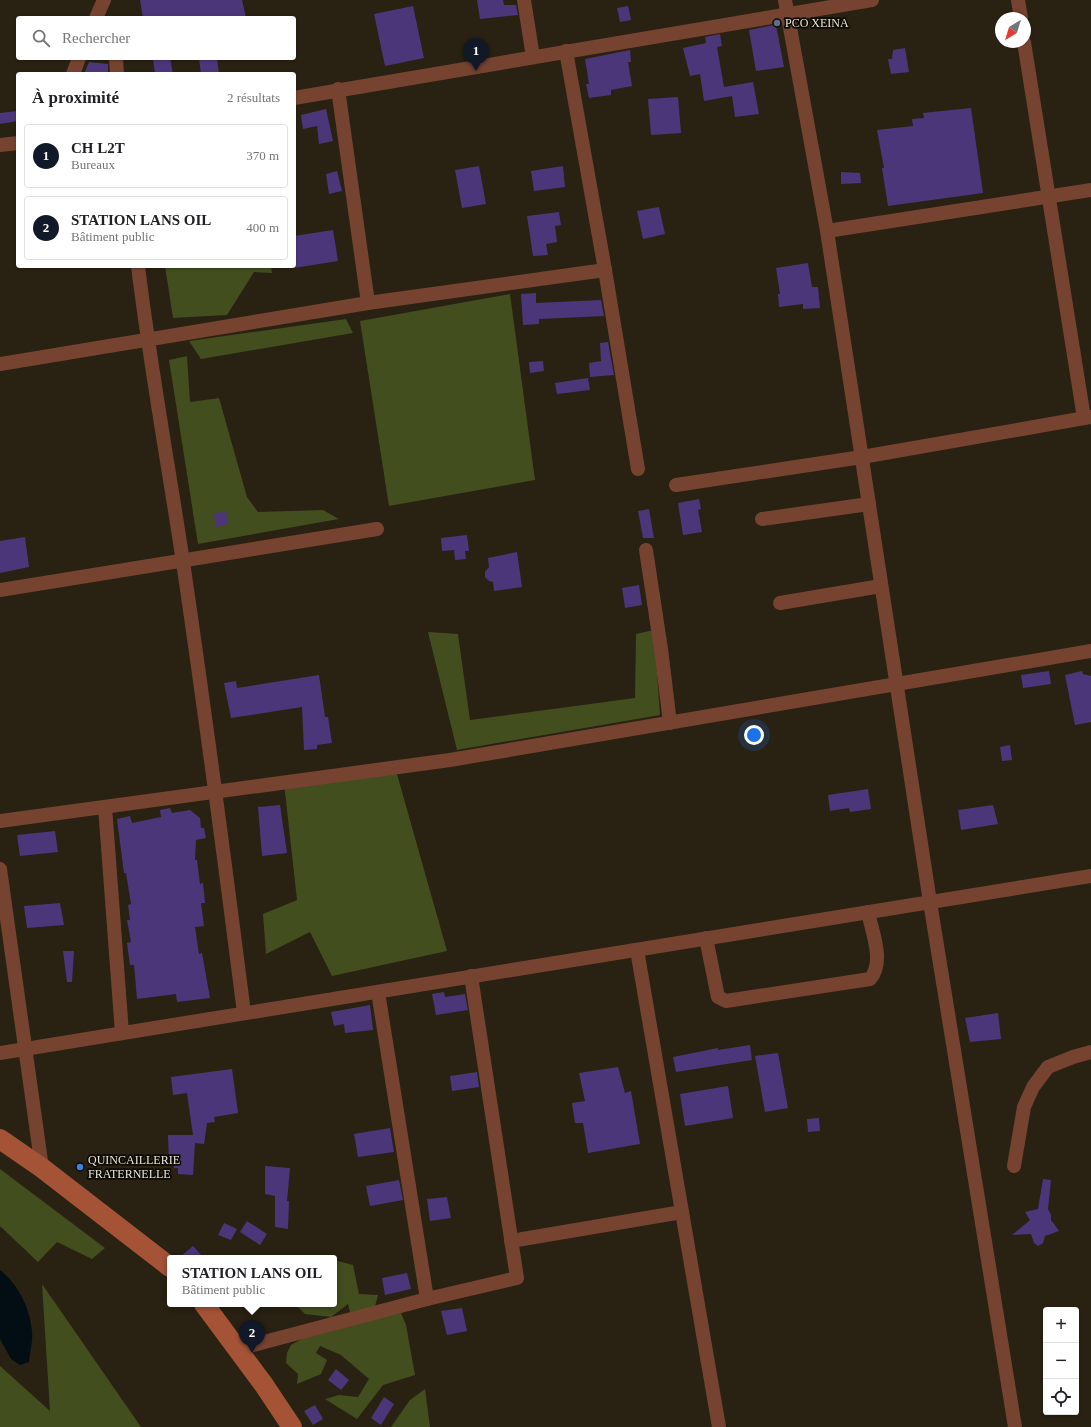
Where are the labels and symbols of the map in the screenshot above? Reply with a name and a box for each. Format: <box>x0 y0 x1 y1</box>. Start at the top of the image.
north arrow <box>995 12 1031 48</box>
place label: PCO XEINA <box>785 16 849 30</box>
marker: PCO XEINA <box>772 18 782 28</box>
pin: 1 <box>463 38 489 71</box>
your location <box>744 725 764 745</box>
place label: QUINCAILLERIE FRATERNELLE <box>88 1153 180 1181</box>
marker: QUINCAILLERIE FRATERNELLE <box>75 1162 85 1172</box>
pin: 2 <box>239 1320 265 1353</box>

